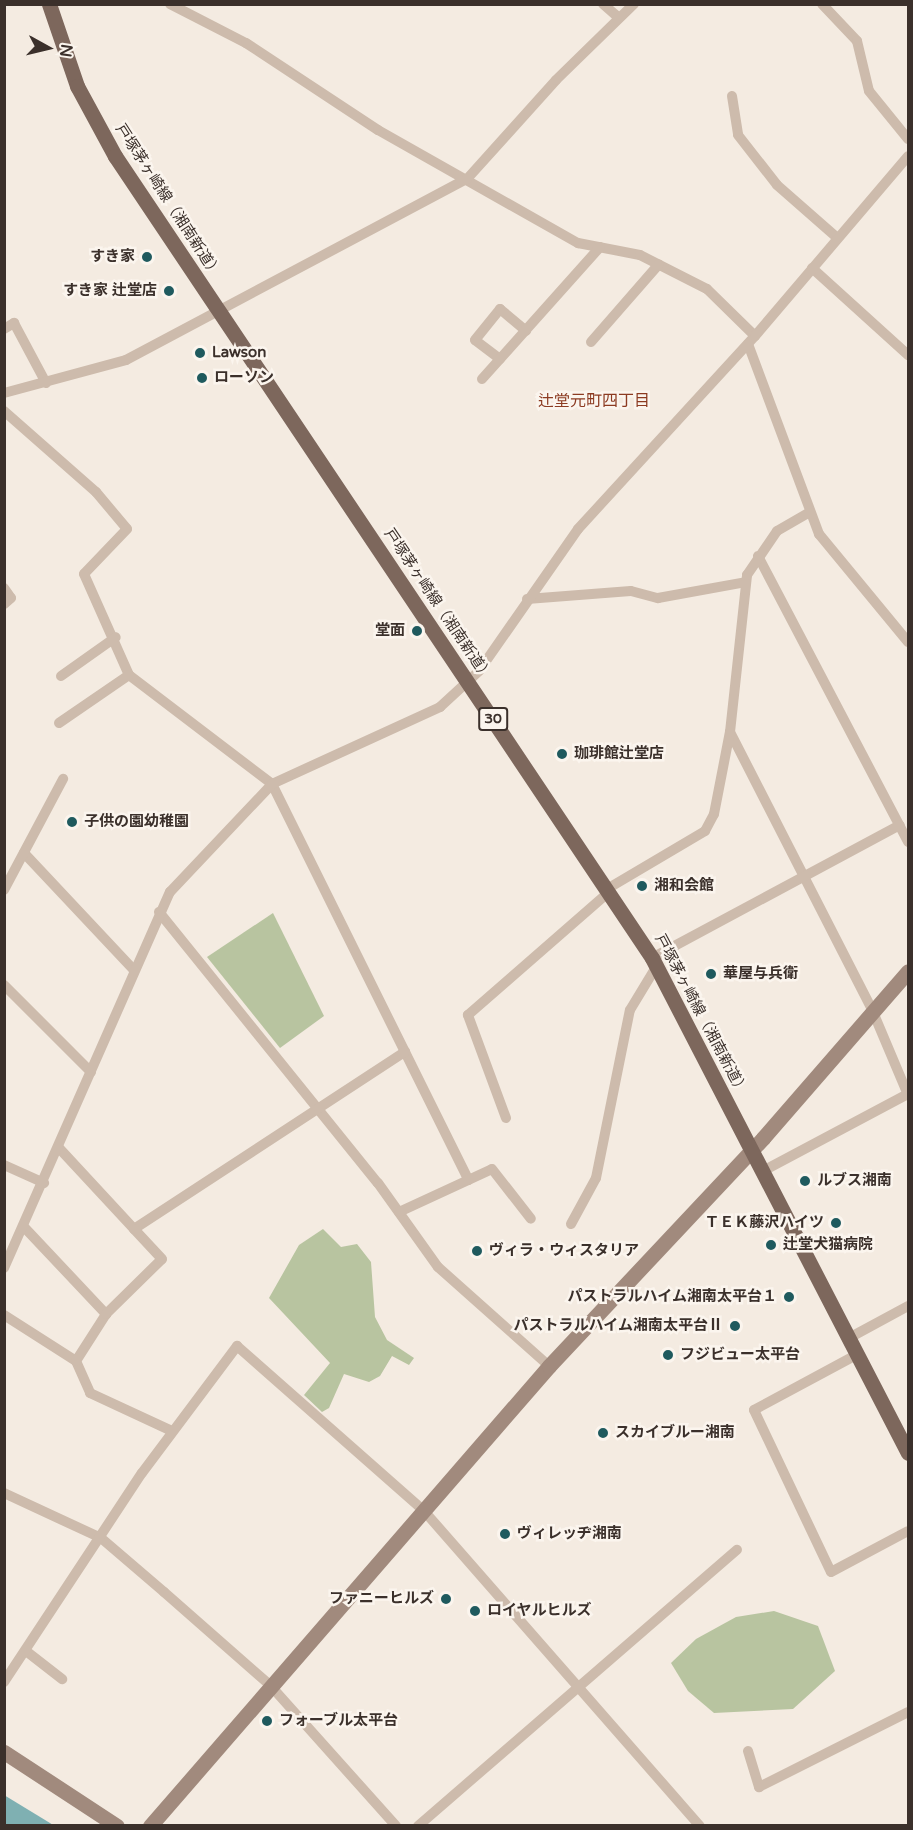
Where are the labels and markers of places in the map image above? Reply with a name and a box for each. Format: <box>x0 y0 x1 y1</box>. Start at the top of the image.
place label: すき家 <box>90 248 135 266</box>
marker: すき家 <box>140 250 154 264</box>
place label: すき家 辻堂店 <box>63 282 157 300</box>
marker: すき家 辻堂店 <box>162 284 176 298</box>
place label: Lawson <box>212 344 266 362</box>
marker: Lawson <box>193 346 207 360</box>
place label: ローソン <box>214 369 274 387</box>
marker: ローソン <box>195 371 209 385</box>
place label: 堂面 <box>375 622 405 640</box>
marker: 堂面 <box>410 624 424 638</box>
place label: 珈琲館辻堂店 <box>574 745 664 763</box>
marker: 珈琲館辻堂店 <box>555 747 569 761</box>
place label: 子供の園幼稚園 <box>84 813 189 831</box>
marker: 子供の園幼稚園 <box>65 815 79 829</box>
place label: 湘和会館 <box>654 877 714 895</box>
marker: 湘和会館 <box>635 879 649 893</box>
place label: 華屋与兵衛 <box>723 965 798 983</box>
marker: 華屋与兵衛 <box>704 967 718 981</box>
place label: ルブス湘南 <box>817 1172 892 1190</box>
marker: ルブス湘南 <box>798 1174 812 1188</box>
place label: ＴＥＫ藤沢ハイツ <box>704 1214 824 1232</box>
marker: ＴＥＫ藤沢ハイツ <box>829 1216 843 1230</box>
place label: 辻堂犬猫病院 <box>783 1236 873 1254</box>
marker: 辻堂犬猫病院 <box>764 1238 778 1252</box>
place label: ヴィラ・ウィスタリア <box>489 1242 639 1260</box>
marker: ヴィラ・ウィスタリア <box>470 1244 484 1258</box>
place label: パストラルハイム湘南太平台１ <box>567 1288 777 1306</box>
marker: パストラルハイム湘南太平台１ <box>782 1290 796 1304</box>
place label: パストラルハイム湘南太平台Ⅱ <box>513 1317 723 1335</box>
marker: パストラルハイム湘南太平台Ⅱ <box>728 1319 742 1333</box>
place label: フジビュー太平台 <box>680 1346 800 1364</box>
marker: フジビュー太平台 <box>661 1348 675 1362</box>
place label: スカイブルー湘南 <box>615 1424 735 1442</box>
marker: スカイブルー湘南 <box>596 1426 610 1440</box>
place label: ヴィレッヂ湘南 <box>517 1525 622 1543</box>
marker: ヴィレッヂ湘南 <box>498 1527 512 1541</box>
place label: ファニーヒルズ <box>329 1590 434 1608</box>
marker: ファニーヒルズ <box>439 1592 453 1606</box>
place label: ロイヤルヒルズ <box>487 1602 592 1620</box>
marker: ロイヤルヒルズ <box>468 1604 482 1618</box>
place label: フォーブル太平台 <box>279 1712 399 1730</box>
marker: フォーブル太平台 <box>260 1714 274 1728</box>

